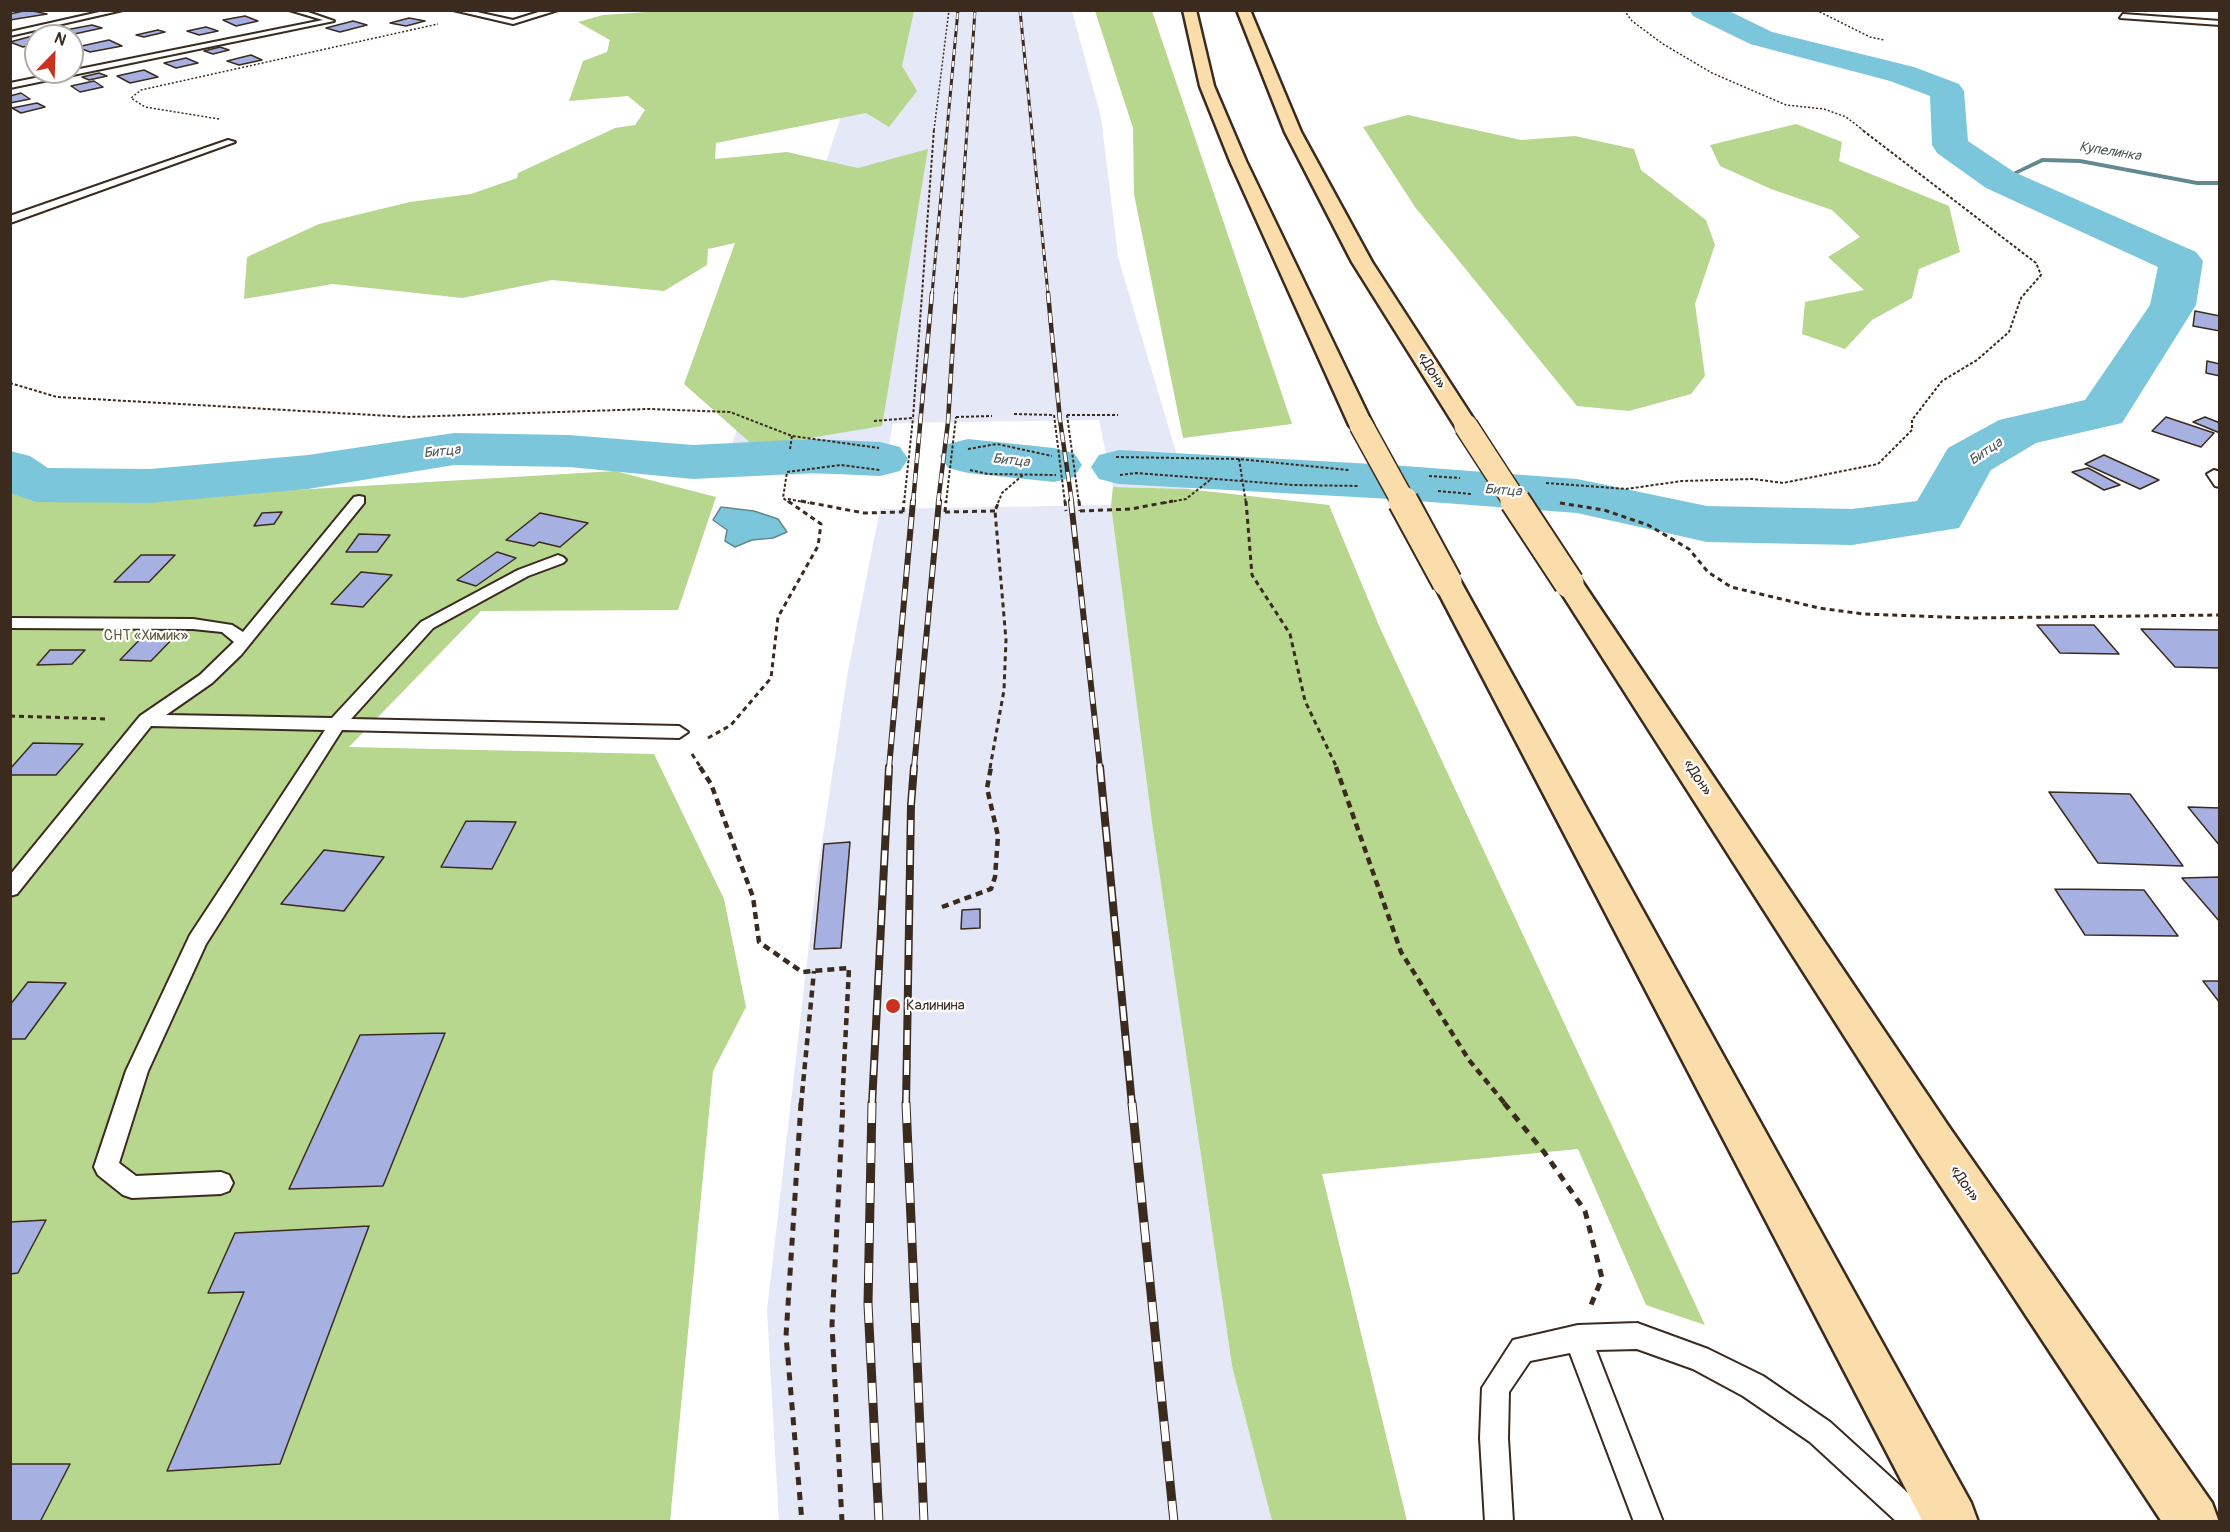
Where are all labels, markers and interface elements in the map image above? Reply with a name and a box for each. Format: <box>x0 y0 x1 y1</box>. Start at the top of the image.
north arrow <box>24 24 84 84</box>
text: N <box>51 28 69 51</box>
water label: Купелинка <box>2078 139 2142 165</box>
street label: «Дон» <box>1413 349 1449 393</box>
water label: Битца <box>1966 435 2006 469</box>
water label: Битца <box>423 442 461 462</box>
water label: Битца <box>992 451 1030 471</box>
water label: Битца <box>1484 481 1522 501</box>
park label: СНТ «Химик» <box>104 627 188 645</box>
street label: «Дон» <box>1679 756 1715 800</box>
marker: Калинина <box>884 997 902 1015</box>
place label: Калинина <box>906 997 965 1015</box>
street label: «Дон» <box>1945 1163 1983 1205</box>

